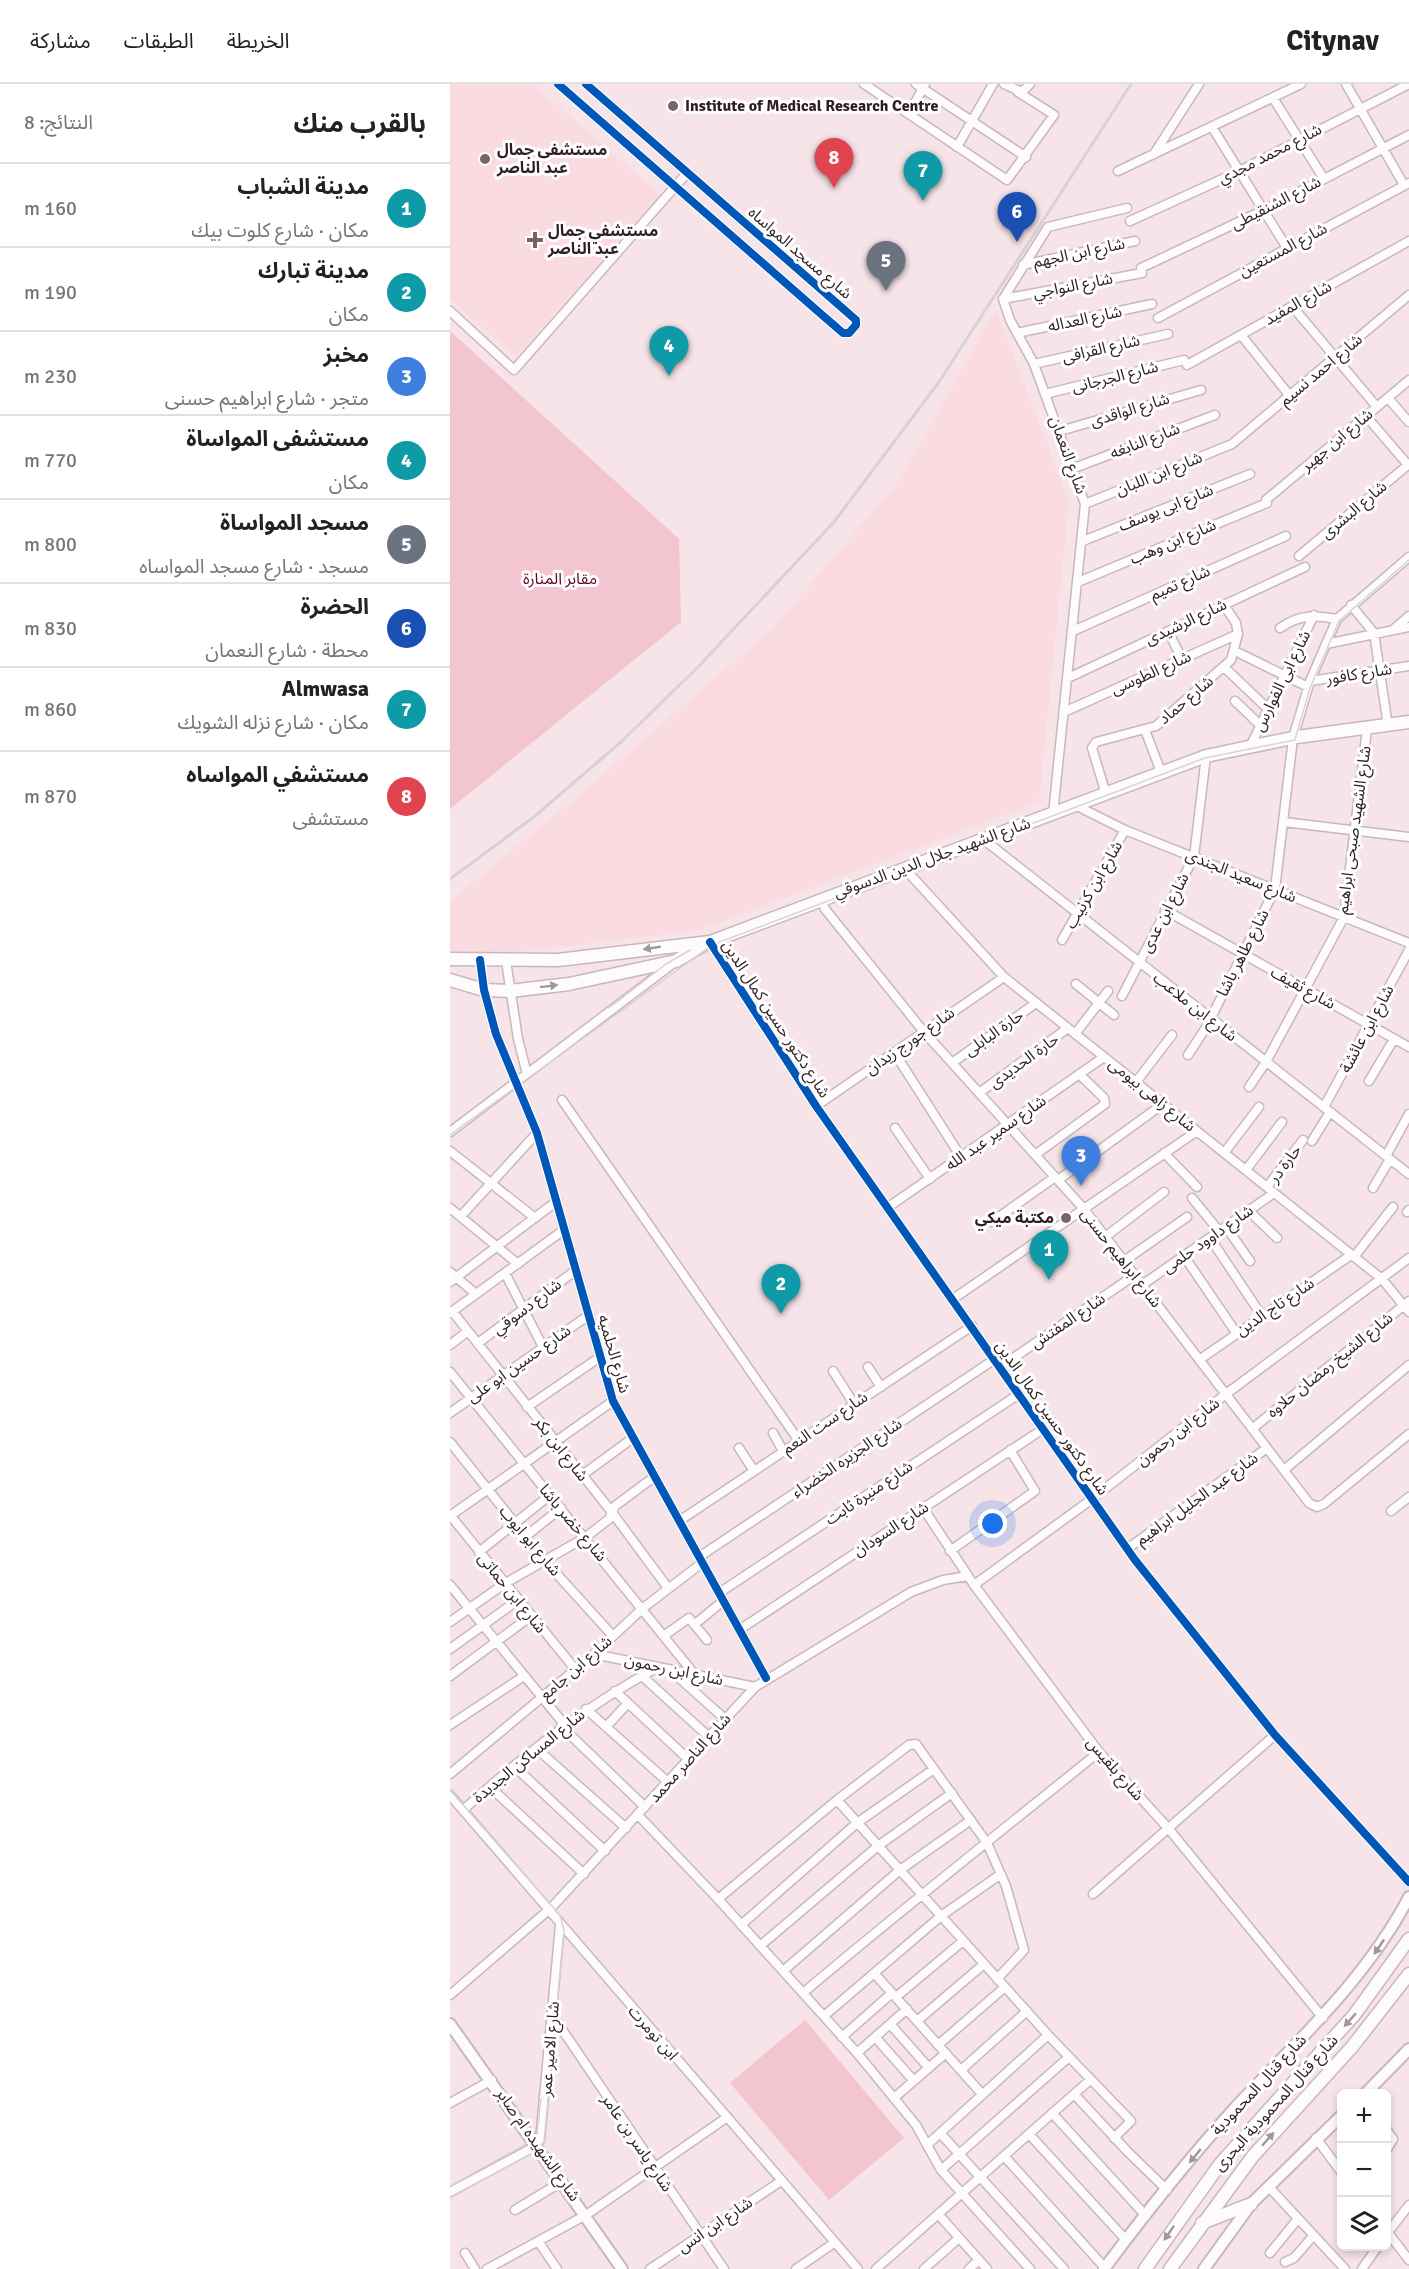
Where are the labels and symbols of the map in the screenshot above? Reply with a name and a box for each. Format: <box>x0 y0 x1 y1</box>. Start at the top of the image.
place label: Institute of Medical Research Centre <box>685 96 938 116</box>
marker: Institute of Medical Research Centre <box>666 99 680 113</box>
street label: شارع محمد مجدي <box>1215 119 1326 191</box>
pin: 8 <box>814 138 854 188</box>
place label: مستشفى جمال عبد الناصر <box>496 140 607 178</box>
marker: مستشفى جمال عبد الناصر <box>478 152 492 166</box>
pin: 7 <box>904 152 942 201</box>
street label: شارع الشنقيطى <box>1227 172 1325 236</box>
pin: 6 <box>998 192 1036 242</box>
street label: شارع مسجد المواساه <box>743 202 856 305</box>
street label: شارع المستعين <box>1235 218 1332 283</box>
place label: مستشفي جمال عبد الناصر <box>547 221 658 259</box>
marker: مستشفي جمال عبد الناصر <box>526 231 544 249</box>
street label: شارع ابن الجهم <box>1031 234 1127 274</box>
pin: 5 <box>866 242 906 291</box>
street label: شارع النواجي <box>1031 268 1115 305</box>
street label: شارع المفيد <box>1261 276 1336 332</box>
street label: شارع العداله <box>1046 301 1124 339</box>
pin: 4 <box>650 326 688 376</box>
street label: شارع القرافى <box>1060 330 1142 370</box>
street label: شارع احمد نسيم <box>1275 330 1368 412</box>
street label: شارع الجرجانى <box>1070 357 1161 399</box>
street label: شارع الواقدى <box>1088 388 1173 433</box>
street label: شارع ابن جهير <box>1296 404 1378 478</box>
street label: شارع النعمان <box>1043 413 1091 497</box>
street label: شارع النابغه <box>1107 419 1183 465</box>
street label: شارع ابن اللبان <box>1113 448 1206 502</box>
street label: شارع البشرى <box>1317 477 1392 545</box>
street label: شارع ابى يوسف <box>1116 480 1217 538</box>
street label: شارع ابن وهب <box>1127 515 1220 571</box>
street label: شارع تميم <box>1147 561 1214 607</box>
park label: مقابر المنارة <box>523 569 597 589</box>
street label: شارع الرشيدى <box>1142 594 1231 651</box>
street label: شارع ابى الفوارس <box>1249 627 1317 736</box>
street label: شارع الطوسى <box>1108 646 1195 701</box>
street label: شارع كافور <box>1324 659 1394 691</box>
street label: شارع حماد <box>1154 671 1219 730</box>
street label: شارع الشهيد صبحى ابراهيم <box>1332 745 1378 916</box>
street label: شارع الشهيد جلال الدين الدسوقي <box>831 813 1034 905</box>
street label: شارع ابن كرنيب <box>1061 837 1129 934</box>
street label: شارع سعيد الجندى <box>1182 845 1299 909</box>
street label: شارع ابن عدى <box>1136 870 1195 957</box>
street label: شارع طاهر باشا <box>1212 906 1275 1001</box>
street label: شارع دكتور حسين كمال الدين <box>716 936 835 1103</box>
one-way arrow <box>642 944 661 953</box>
street label: شارع ثقيف <box>1266 962 1339 1016</box>
street label: شارع ابن ملاعب <box>1148 968 1241 1048</box>
one-way arrow <box>539 981 558 991</box>
street label: شارع ابن عائشة <box>1336 982 1400 1077</box>
street label: شارع جورج زيدان <box>861 1003 960 1081</box>
street label: حارة البابلى <box>960 1005 1028 1061</box>
street label: حارة الحديدى <box>985 1029 1063 1093</box>
street label: شارع زاهى بيومى <box>1103 1054 1200 1138</box>
street label: شارع سمير عبد الله <box>942 1091 1051 1177</box>
pin: 3 <box>1062 1136 1100 1186</box>
street label: حارة در <box>1264 1141 1306 1188</box>
street label: شارع داوود حلمى <box>1158 1200 1259 1279</box>
street label: شارع ابراهيم حسنى <box>1074 1204 1166 1313</box>
place label: مكتبة ميكي <box>975 1208 1054 1231</box>
marker: مكتبة ميكي <box>1059 1211 1073 1225</box>
pin: 1 <box>1030 1230 1068 1280</box>
pin: 2 <box>762 1264 800 1314</box>
street label: شارع تاج الدين <box>1232 1273 1319 1342</box>
street label: شارع دسوقي <box>488 1275 567 1341</box>
street label: شارع المفتش <box>1027 1289 1110 1355</box>
street label: شارع الشيخ رمضان حلاوه <box>1263 1308 1398 1424</box>
street label: شارع الحلميه <box>591 1312 635 1396</box>
street label: شارع حسين ابو على <box>463 1321 576 1409</box>
street label: شارع دكتور حسين كمال الدين <box>989 1337 1113 1500</box>
street label: شارع ست النعم <box>778 1387 873 1461</box>
street label: شارع ابن رحمون <box>1132 1393 1225 1472</box>
street label: شارع ابن بكر <box>527 1412 593 1487</box>
street label: شارع الجزيره الخضراء <box>788 1414 907 1504</box>
street label: شارع عبد الجليل ابراهيم <box>1132 1448 1263 1552</box>
street label: شارع منيرة ثابت <box>821 1456 918 1531</box>
street label: شارع خضر باشا <box>533 1480 611 1567</box>
street label: شارع السودان <box>849 1497 934 1563</box>
street label: شارع ابو ايوب <box>493 1502 565 1582</box>
your location <box>978 1509 1007 1538</box>
street label: شارع ابن حماتى <box>472 1549 551 1639</box>
street label: شارع ابن جامع <box>536 1631 617 1706</box>
street label: شارع ابن رحمون <box>622 1650 725 1692</box>
street label: شارع المساكن الجديدة <box>469 1705 590 1809</box>
street label: شارع الناصر محمد <box>645 1709 737 1808</box>
street label: شارع بلقيس <box>1080 1733 1148 1806</box>
one-way arrow <box>1374 1939 1385 1955</box>
street label: شارع الامير عمر <box>536 2000 566 2099</box>
street label: ابن تومرت <box>624 2001 682 2065</box>
one-way arrow <box>1343 2012 1356 2028</box>
street label: شارع قنال المحمودية <box>1207 2030 1312 2141</box>
street label: شارع قنال المحمودية البحرى <box>1209 2031 1344 2177</box>
street label: شارع الشهيده ام صابر <box>489 2084 585 2207</box>
street label: شارع ياسر بن عامر <box>595 2090 677 2197</box>
one-way arrow <box>1261 2132 1274 2147</box>
one-way arrow <box>1189 2148 1201 2163</box>
street label: شارع ابن انس <box>674 2193 758 2259</box>
one-way arrow <box>1163 2224 1175 2240</box>

